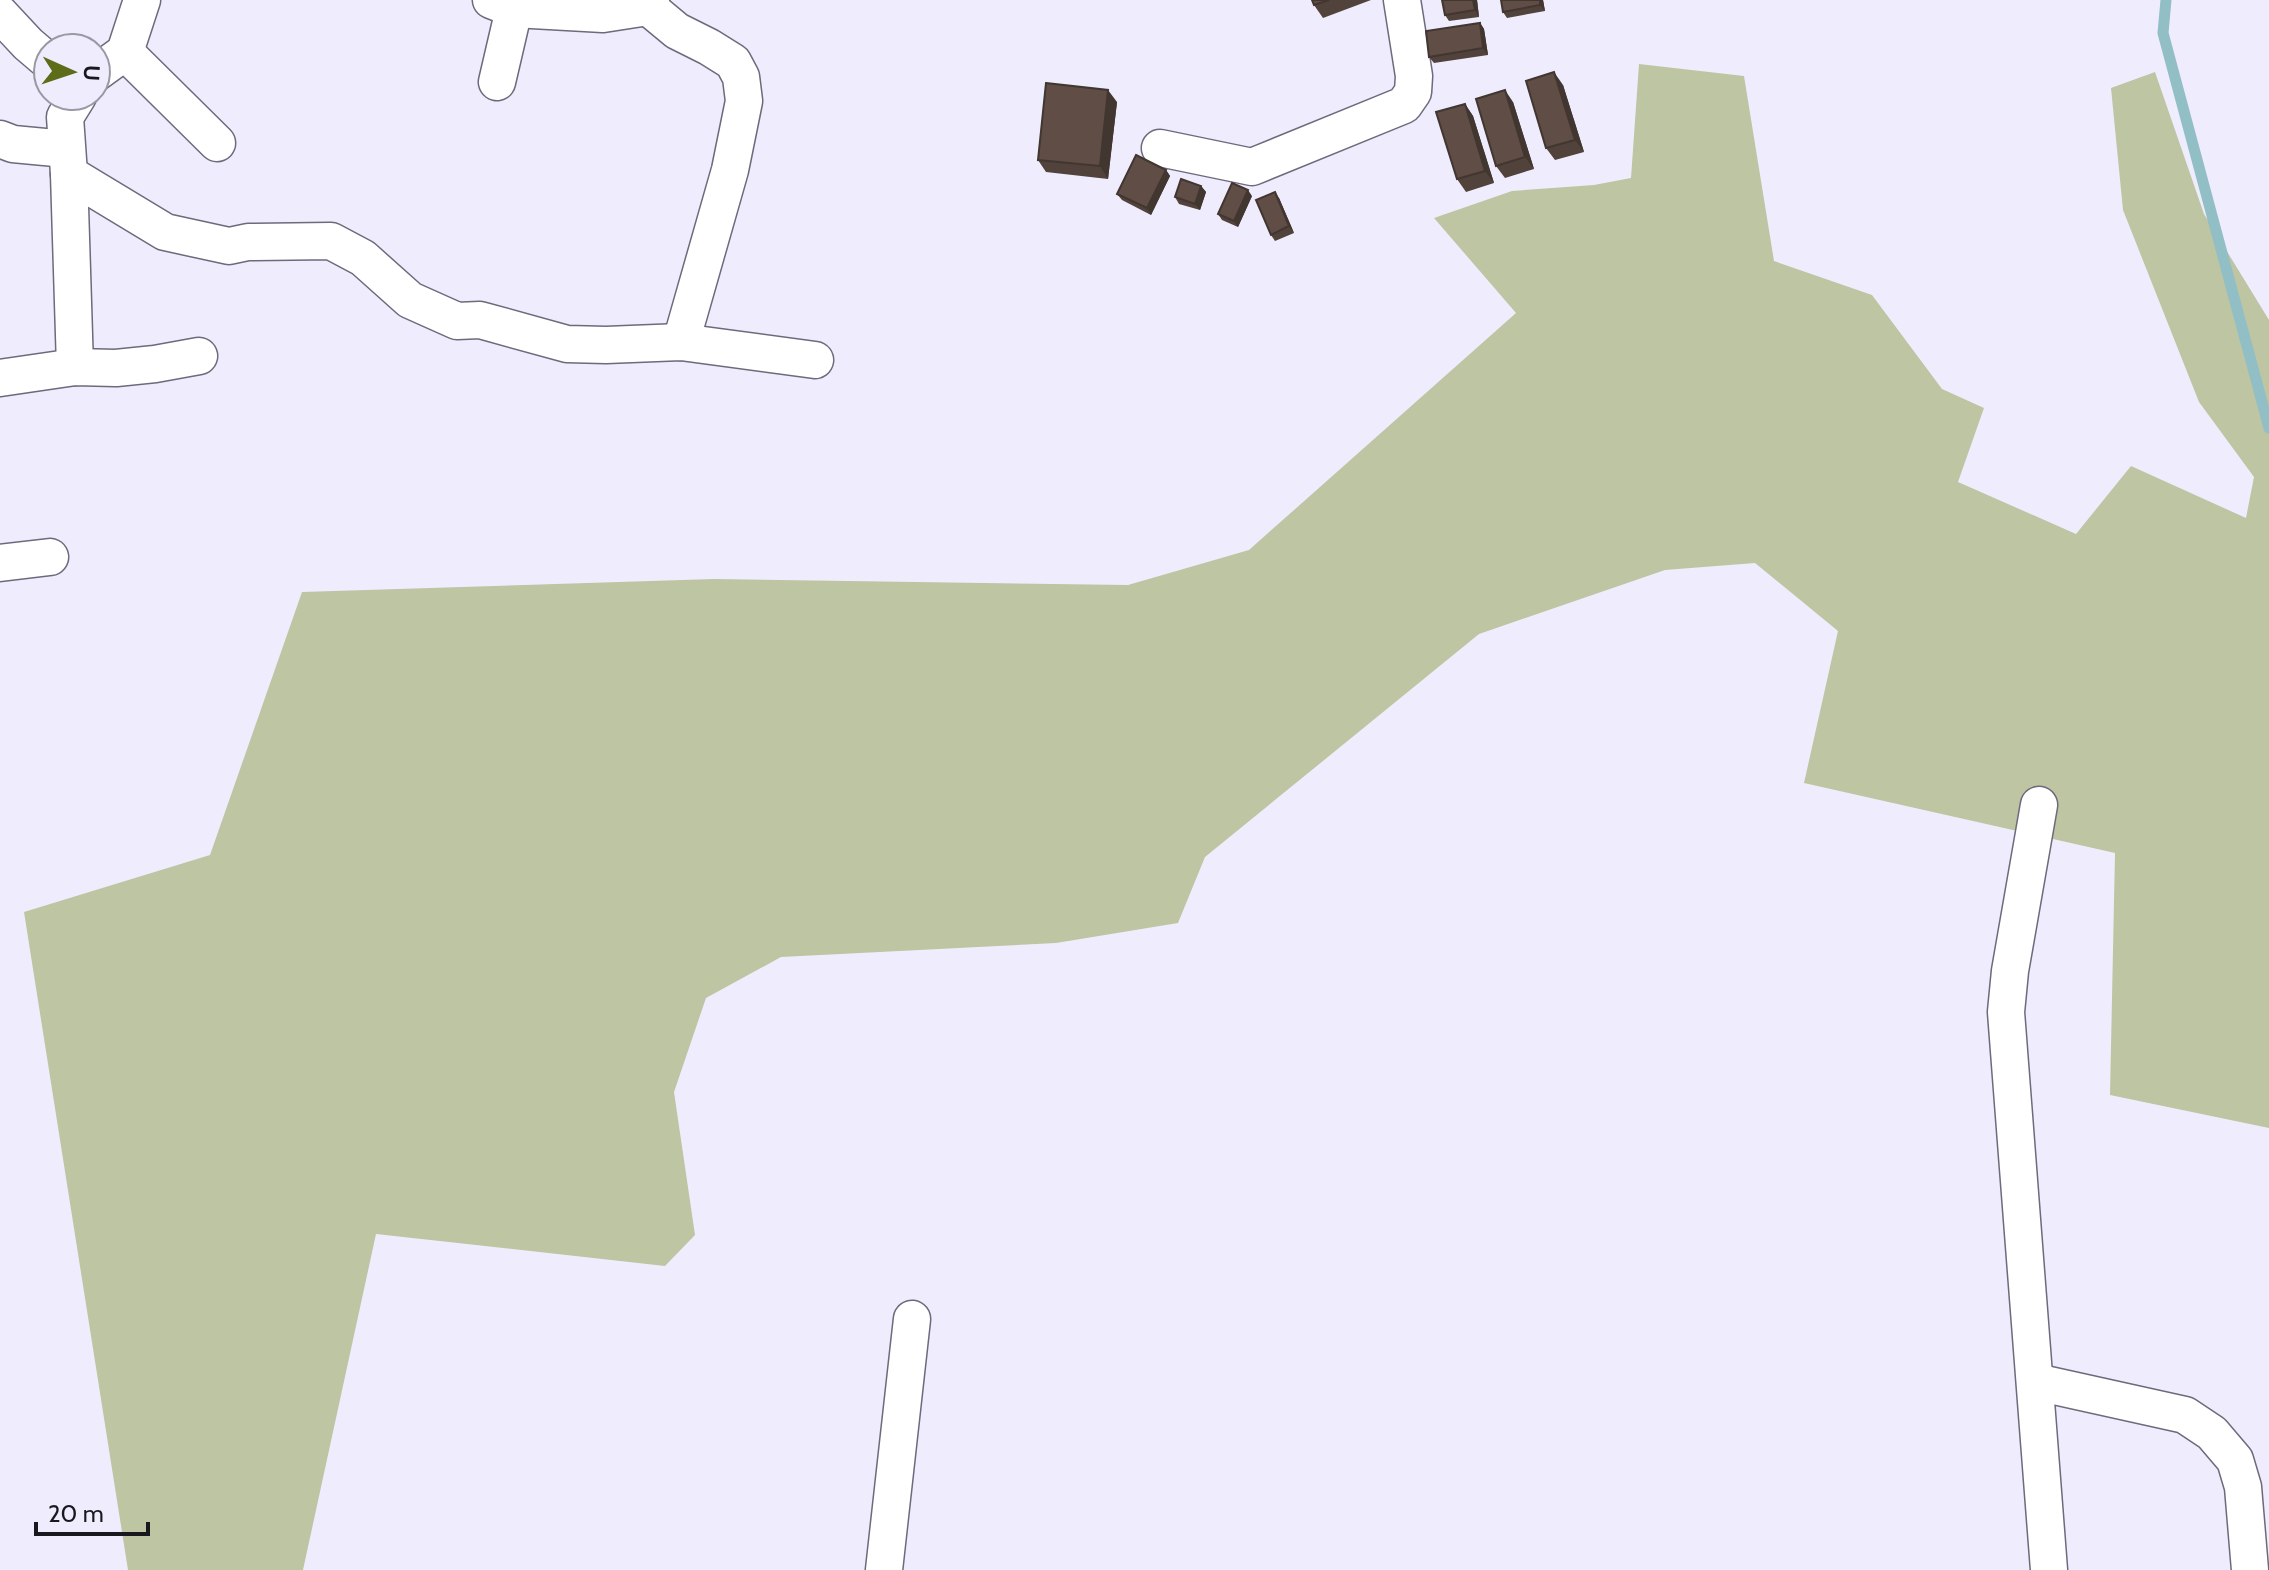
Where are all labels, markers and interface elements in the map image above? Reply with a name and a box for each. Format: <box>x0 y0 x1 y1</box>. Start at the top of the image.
north arrow <box>32 32 112 112</box>
text: U <box>78 64 105 82</box>
scale bar <box>36 1486 148 1536</box>
text: 20 m <box>48 1499 104 1528</box>

